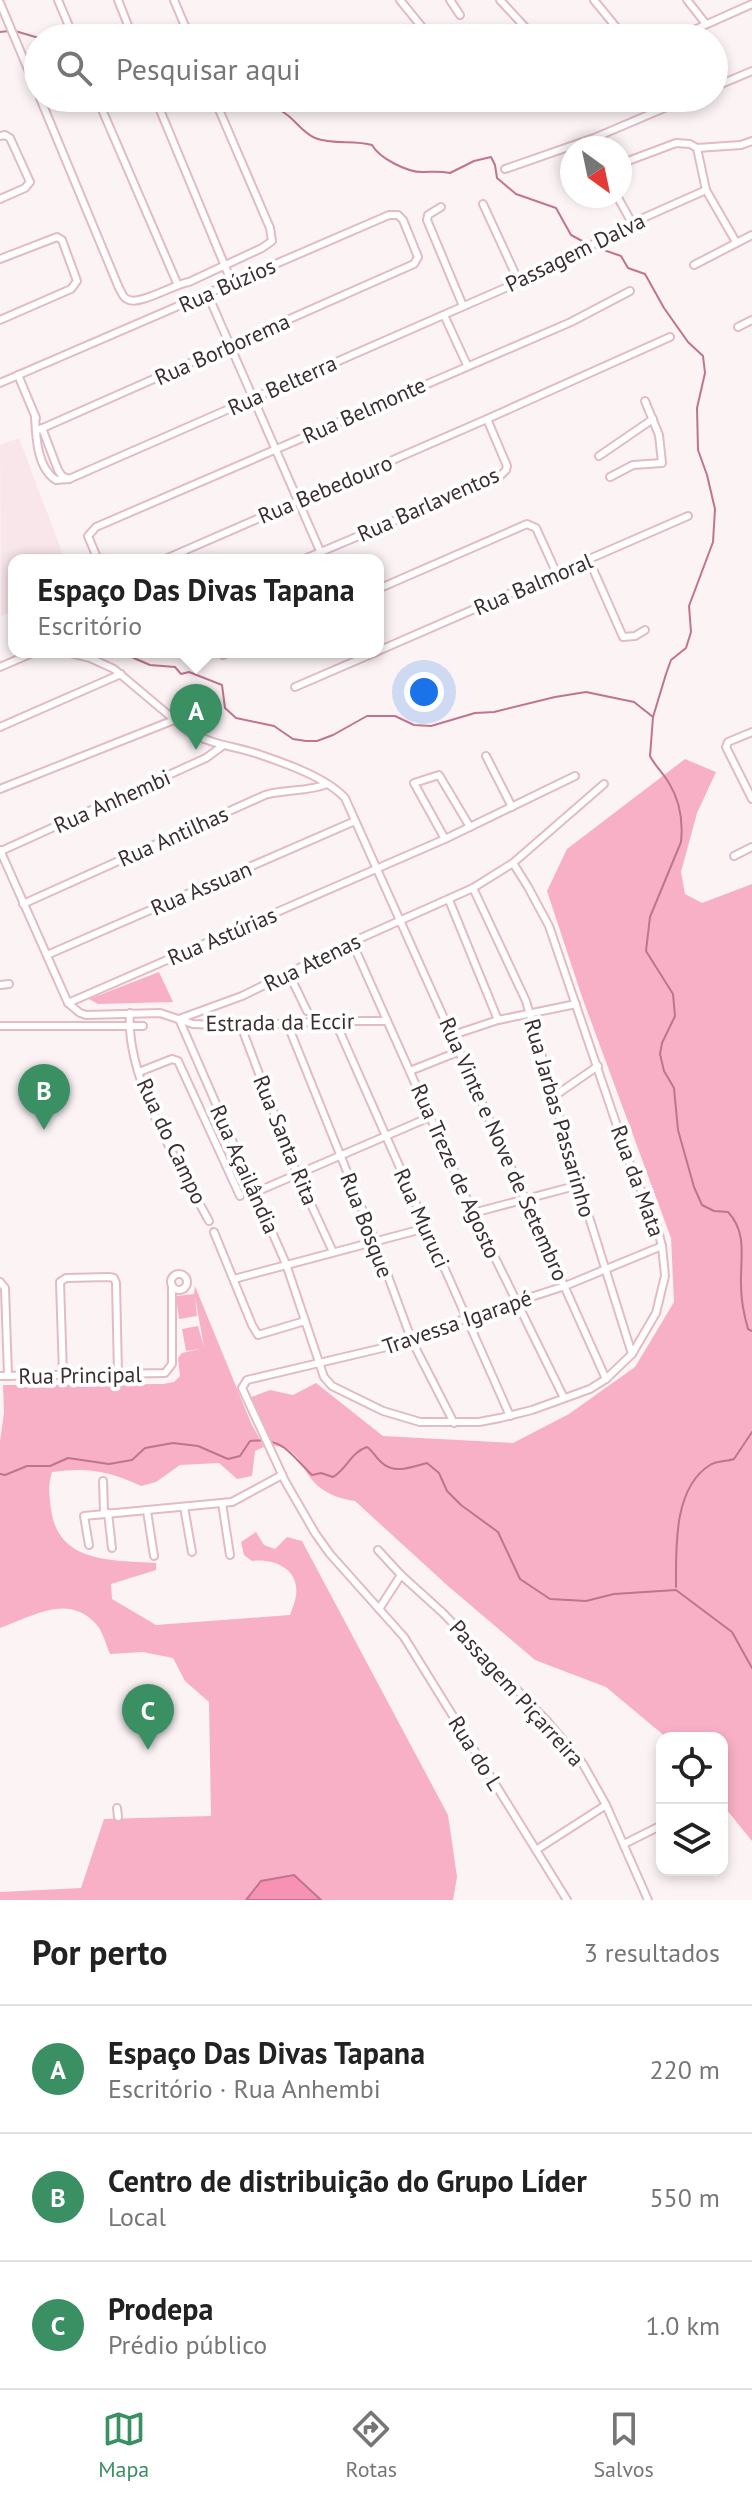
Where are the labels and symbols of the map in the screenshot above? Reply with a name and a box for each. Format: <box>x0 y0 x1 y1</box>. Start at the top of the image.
north arrow <box>560 136 632 208</box>
street label: Passagem Dalva <box>501 206 649 298</box>
street label: Rua Búzios <box>174 251 280 319</box>
street label: Rua Borborema <box>150 307 294 391</box>
street label: Rua Belterra <box>223 349 341 421</box>
street label: Rua Belmonte <box>298 370 430 450</box>
street label: Rua Bebedouro <box>254 448 396 530</box>
street label: Rua Barlaventos <box>353 460 503 548</box>
street label: Rua Balmoral <box>469 546 597 622</box>
your location <box>404 672 444 712</box>
pin: A <box>170 684 222 750</box>
street label: Rua Anhembi <box>49 763 175 839</box>
street label: Rua Antilhas <box>114 799 232 873</box>
street label: Rua Assuan <box>146 854 256 922</box>
street label: Rua Astúrias <box>163 900 281 972</box>
street label: Rua Atenas <box>259 927 365 997</box>
street label: Estrada da Eccir <box>205 1007 355 1037</box>
street label: Rua Vinte e Nove de Setembro <box>433 1013 575 1285</box>
street label: Rua Jarbas Passarinho <box>518 1015 602 1221</box>
pin: B <box>18 1064 70 1130</box>
street label: Rua Santa Rita <box>247 1071 325 1209</box>
street label: Rua do Campo <box>131 1074 213 1208</box>
street label: Rua Treze de Agosto <box>405 1079 507 1263</box>
street label: Rua Açailândia <box>204 1100 286 1238</box>
street label: Rua da Mata <box>605 1121 671 1241</box>
street label: Rua Muruci <box>388 1164 456 1272</box>
street label: Rua Bosque <box>334 1169 400 1281</box>
street label: Travessa Igarapé <box>379 1283 535 1361</box>
street label: Rua Principal <box>18 1360 143 1390</box>
street label: Passagem Piçarreira <box>444 1614 590 1772</box>
pin: C <box>122 1684 174 1750</box>
street label: Rua do L <box>442 1711 510 1795</box>

